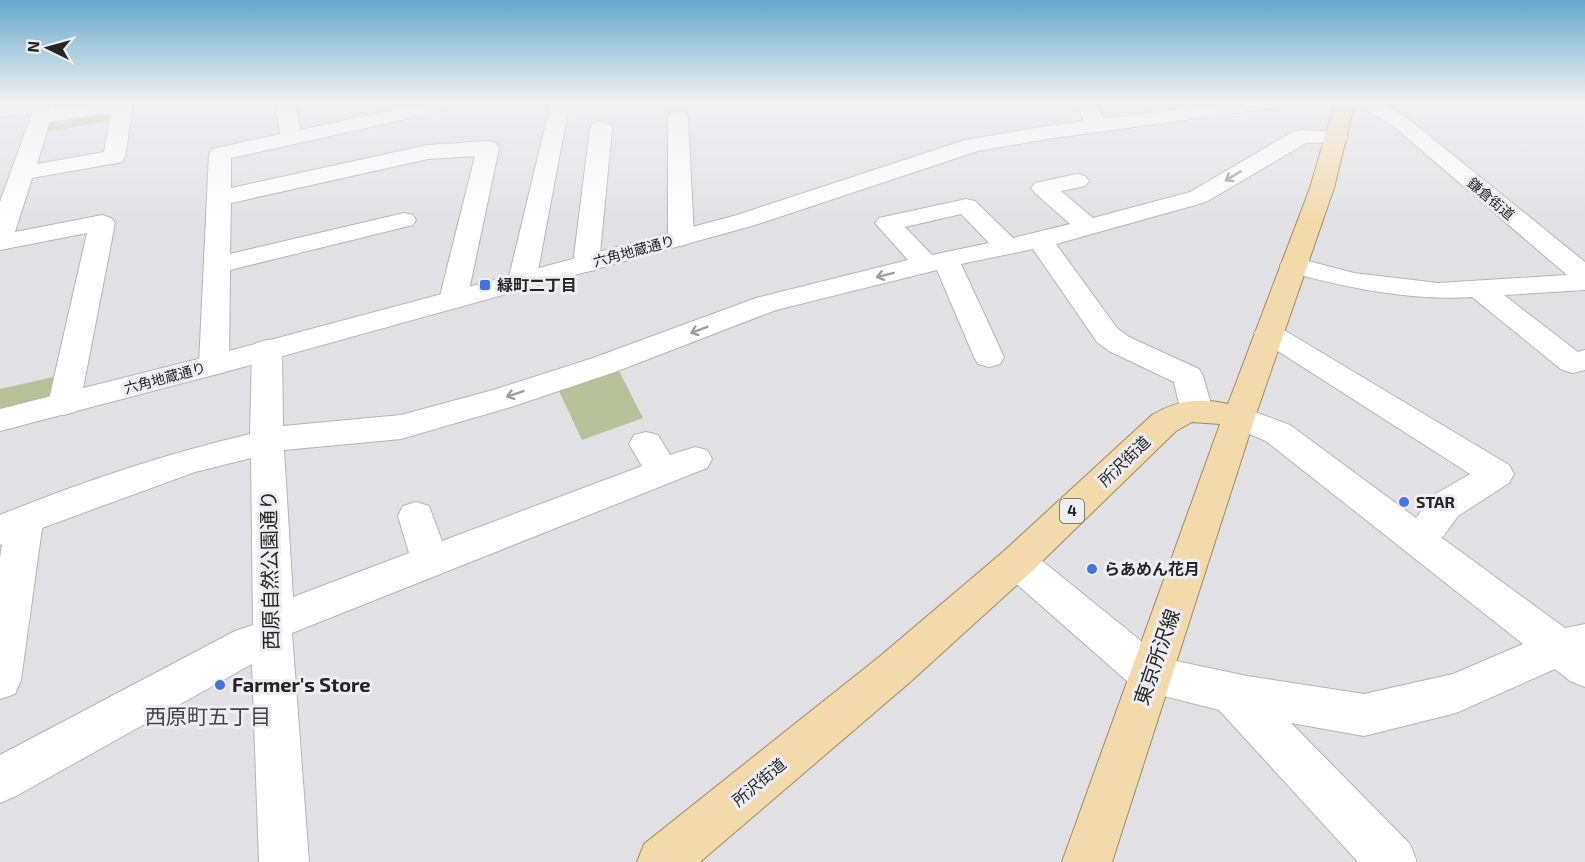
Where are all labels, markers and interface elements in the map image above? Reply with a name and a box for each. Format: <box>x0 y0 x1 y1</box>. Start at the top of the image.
north arrow <box>18 18 78 78</box>
text: N <box>23 40 43 53</box>
one-way arrow <box>1225 170 1242 182</box>
street label: 鎌倉街道 <box>1464 174 1518 223</box>
street label: 六角地蔵通り <box>591 231 677 270</box>
one-way arrow <box>876 269 895 281</box>
place label: 緑町二丁目 <box>497 275 577 294</box>
marker: 緑町二丁目 <box>478 278 492 292</box>
one-way arrow <box>690 325 708 336</box>
street label: 六角地蔵通り <box>122 358 208 397</box>
one-way arrow <box>506 390 525 401</box>
street label: 所沢街道 <box>1094 432 1153 490</box>
street label: 西原自然公園通り <box>256 490 282 650</box>
place label: STAR <box>1416 492 1455 511</box>
marker: STAR <box>1397 495 1411 509</box>
road number: 4 <box>1060 499 1084 523</box>
place label: らあめん花月 <box>1104 559 1200 578</box>
marker: らあめん花月 <box>1085 562 1099 576</box>
street label: 東京所沢線 <box>1128 605 1184 708</box>
place label: Farmer's Store <box>232 672 371 696</box>
marker: Farmer's Store <box>213 678 227 692</box>
district label: 西原町五丁目 <box>145 703 271 728</box>
street label: 所沢街道 <box>728 754 789 809</box>

